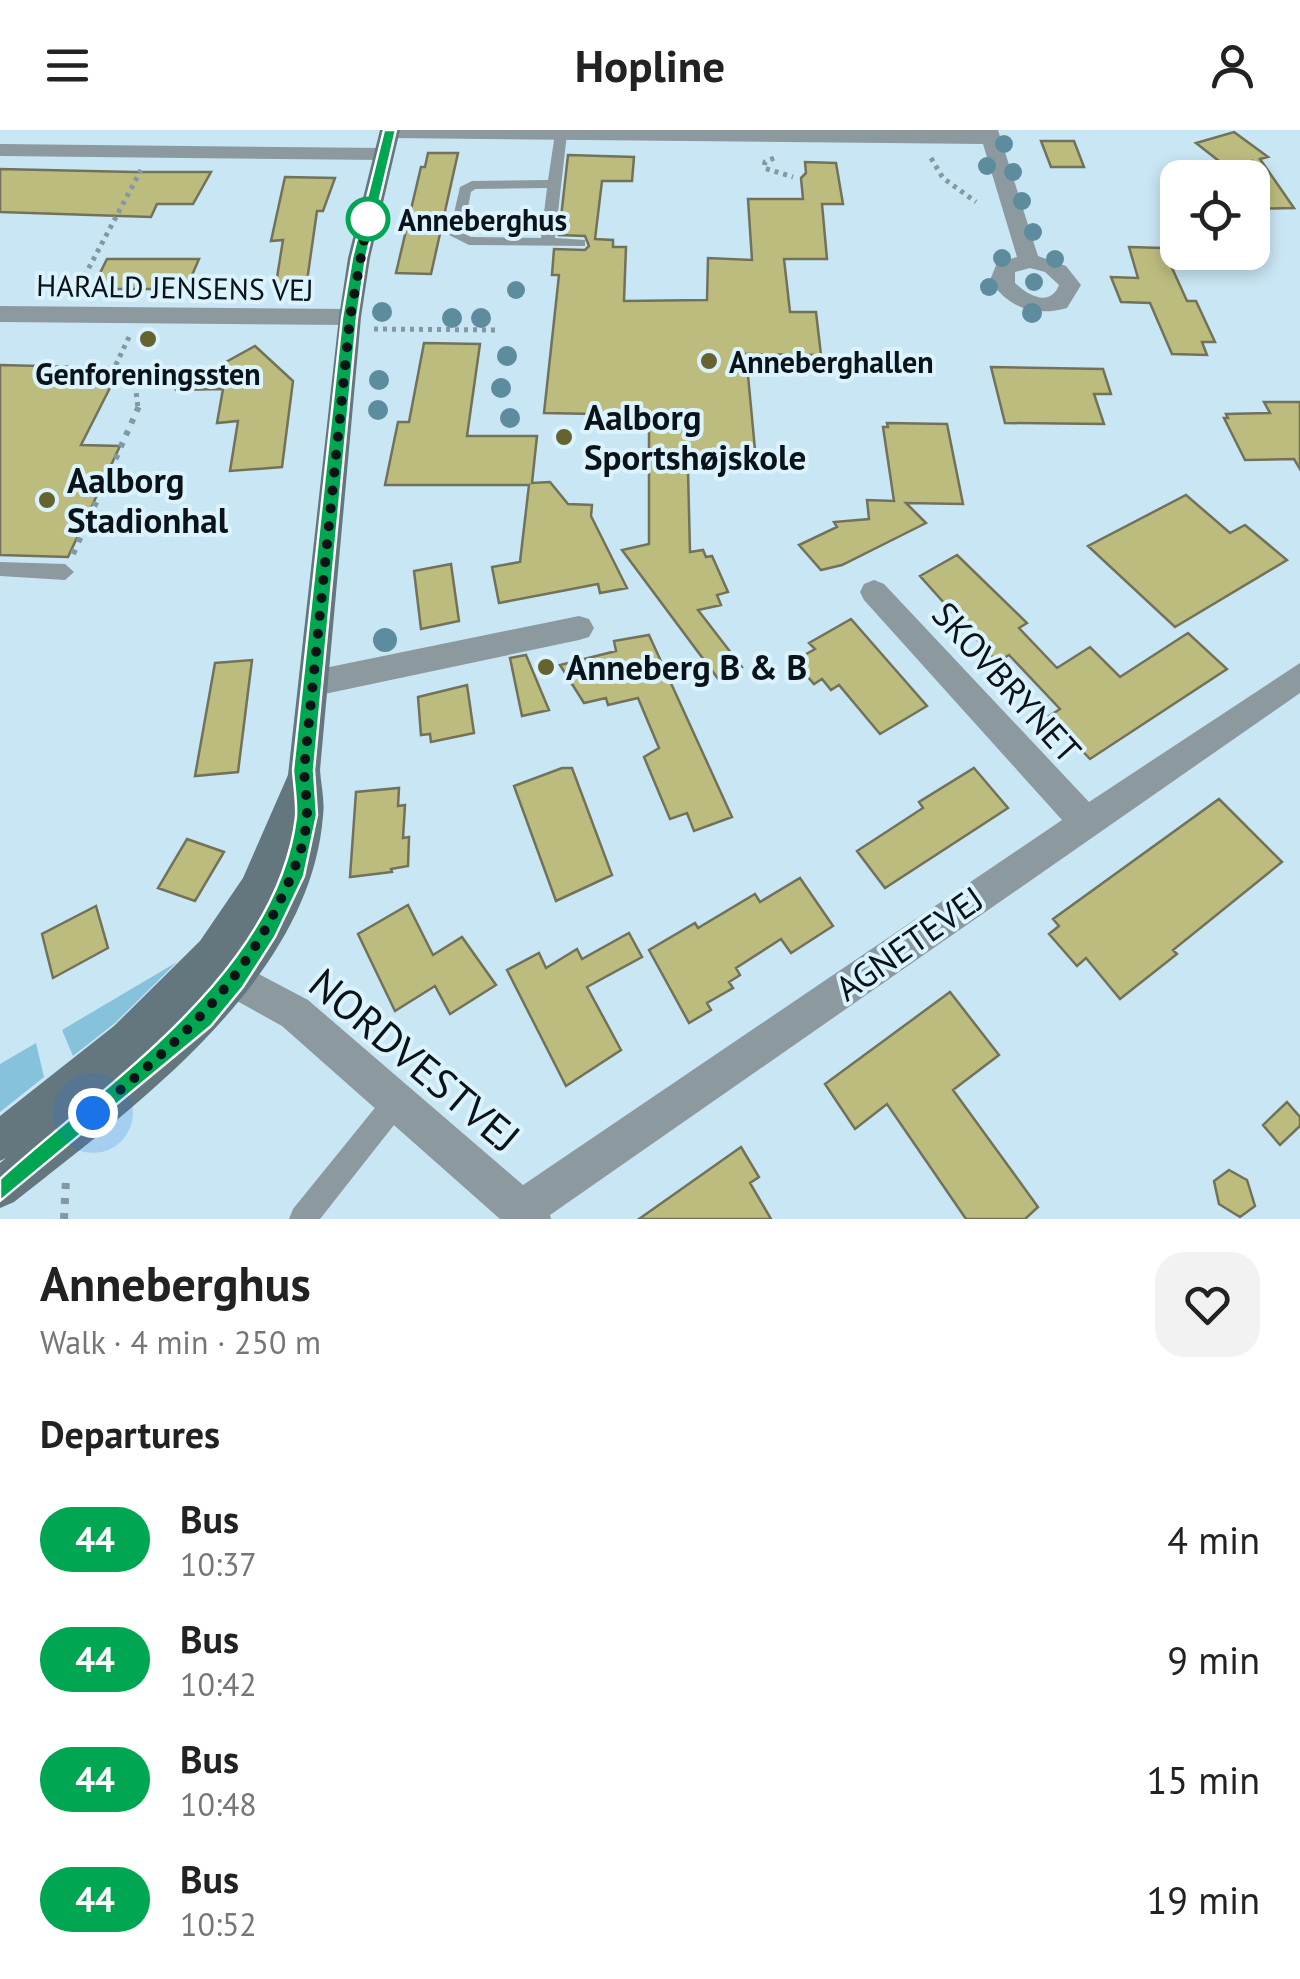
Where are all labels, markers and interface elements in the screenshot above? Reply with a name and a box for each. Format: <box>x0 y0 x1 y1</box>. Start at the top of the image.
text: Hopline <box>575 36 725 94</box>
icon: menu <box>40 38 95 93</box>
icon: person <box>1205 38 1260 93</box>
map controls <box>1160 160 1270 270</box>
button: locate <box>1160 160 1270 270</box>
marker: Anneberghus <box>347 198 389 240</box>
place label: Anneberghus <box>398 200 567 239</box>
street label: HARALD JENSENS VEJ <box>36 265 314 309</box>
marker: Genforeningssten <box>137 328 159 350</box>
place label: Anneberghallen <box>729 342 933 381</box>
marker: Anneberghallen <box>698 350 720 372</box>
place label: Genforeningssten <box>35 354 261 393</box>
place label: Aalborg Sportshøjskole <box>584 394 806 480</box>
marker: Aalborg Sportshøjskole <box>553 426 575 448</box>
place label: Aalborg Stadionhal <box>67 457 229 543</box>
marker: Aalborg Stadionhal <box>36 489 58 511</box>
street label: SKOVBRYNET <box>922 592 1092 772</box>
place label: Anneberg B & B <box>566 644 807 690</box>
marker: Anneberg B & B <box>535 656 557 678</box>
street label: AGNETEVEJ <box>826 875 992 1011</box>
street label: NORDVESTVEJ <box>298 956 532 1164</box>
your location <box>68 1088 118 1138</box>
text: Anneberghus <box>40 1252 311 1314</box>
button: heart <box>1155 1252 1260 1357</box>
text: Walk · 4 min · 250 m <box>40 1321 321 1363</box>
text: Departures <box>40 1409 220 1458</box>
text: Bus <box>180 1494 239 1543</box>
text: 4 min <box>1167 1515 1260 1564</box>
text: 44 <box>75 1516 115 1562</box>
text: 10:37 <box>180 1543 257 1585</box>
text: Bus <box>180 1614 239 1663</box>
text: 9 min <box>1167 1635 1260 1684</box>
text: 44 <box>75 1636 115 1682</box>
text: 10:42 <box>180 1663 257 1705</box>
text: Bus <box>180 1734 239 1783</box>
text: 15 min <box>1147 1755 1260 1804</box>
text: 44 <box>75 1756 115 1802</box>
text: 10:48 <box>180 1783 257 1825</box>
text: Bus <box>180 1854 239 1903</box>
text: 19 min <box>1147 1875 1260 1924</box>
text: 44 <box>75 1876 115 1922</box>
text: 10:52 <box>180 1903 257 1945</box>

